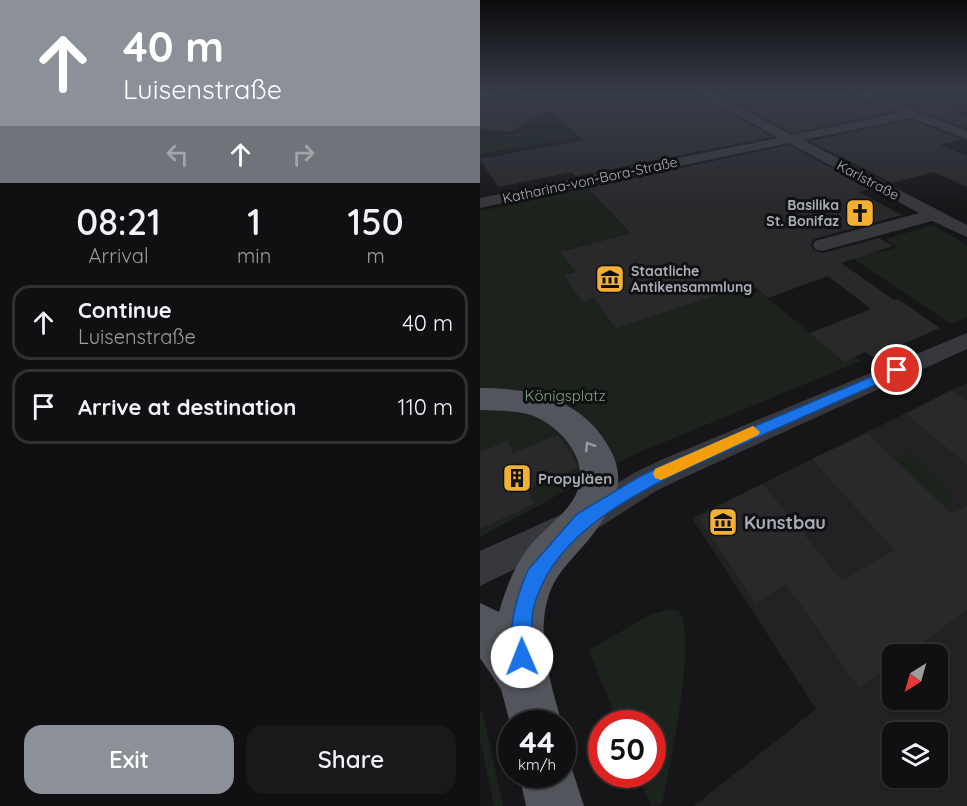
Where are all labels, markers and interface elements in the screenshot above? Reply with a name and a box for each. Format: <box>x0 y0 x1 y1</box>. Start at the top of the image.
text: 40 m <box>123 20 224 73</box>
icon: ahead <box>24 24 102 102</box>
text: Luisenstraße <box>123 72 282 106</box>
icon: left <box>161 138 194 171</box>
icon: ahead <box>224 138 257 171</box>
icon: right <box>287 138 320 171</box>
street label: Katharina-von-Bora-Straße <box>501 153 679 207</box>
street label: Karlstraße <box>834 156 902 204</box>
place label: Basilika St. Bonifaz <box>766 196 839 230</box>
church icon: Basilika St. Bonifaz <box>844 197 876 229</box>
text: 08:21 <box>76 199 161 244</box>
text: 1 <box>247 199 261 244</box>
text: 150 <box>348 199 404 244</box>
text: Arrival <box>89 243 149 268</box>
text: min <box>237 243 271 268</box>
text: m <box>366 243 385 268</box>
place label: Staatliche Antikensammlung <box>631 262 752 296</box>
museum icon: Staatliche Antikensammlung <box>594 263 626 295</box>
text: Continue <box>78 296 172 324</box>
icon: ahead <box>27 306 60 339</box>
text: 40 m <box>402 309 453 337</box>
text: Luisenstraße <box>78 324 196 349</box>
pin <box>871 344 922 395</box>
icon: arrive <box>880 353 913 386</box>
park label: Königsplatz <box>524 386 606 405</box>
icon: arrive <box>27 390 60 423</box>
text: Arrive at destination <box>78 393 296 421</box>
text: 110 m <box>398 393 453 421</box>
one-way arrow <box>585 442 596 453</box>
building icon: Propyläen <box>501 462 533 494</box>
place label: Propyläen <box>538 469 612 488</box>
museum icon: Kunstbau <box>707 506 739 538</box>
place label: Kunstbau <box>744 511 826 534</box>
position arrow <box>490 625 554 689</box>
north arrow <box>882 644 948 710</box>
map controls <box>882 644 948 788</box>
speed limit sign: 50 <box>588 710 666 788</box>
button: layers <box>882 722 948 788</box>
text: 44 <box>519 723 555 761</box>
button: Exit <box>24 725 234 794</box>
button: Share <box>246 725 456 794</box>
text: km/h <box>518 755 556 774</box>

